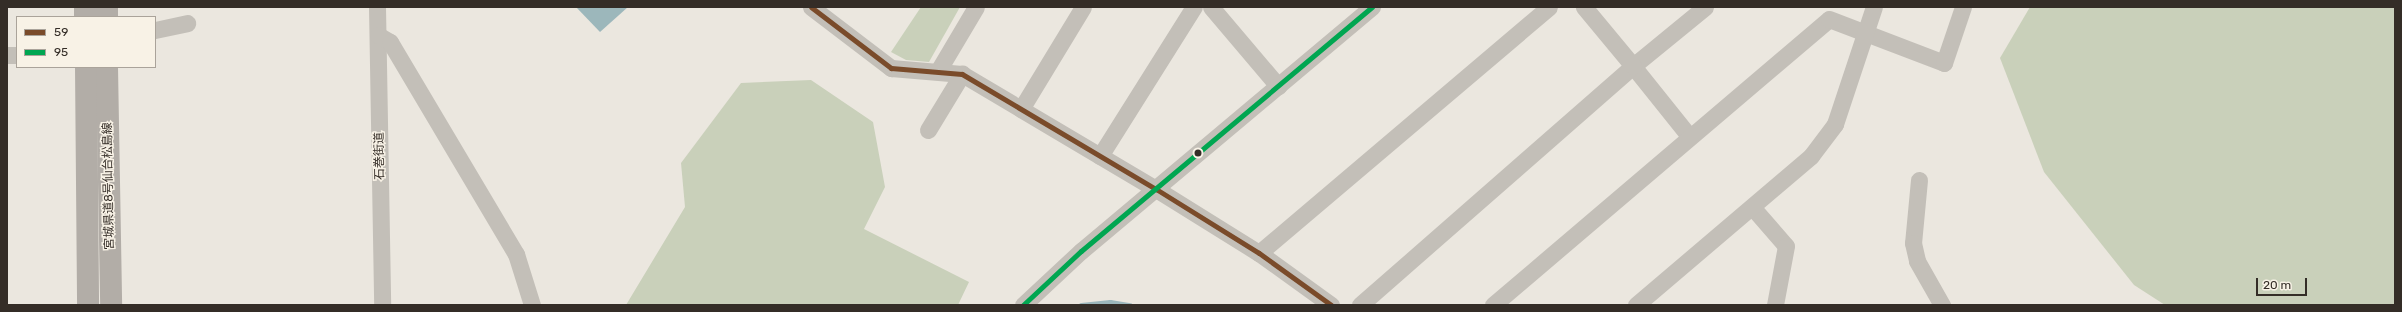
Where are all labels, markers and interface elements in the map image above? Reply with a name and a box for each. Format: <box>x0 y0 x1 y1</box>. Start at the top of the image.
legend <box>16 16 156 68</box>
text: 59 <box>54 25 68 39</box>
text: 95 <box>54 45 68 59</box>
street label: 宮城県道8号仙台松島線 <box>101 122 117 250</box>
street label: 石巻街道 <box>372 132 388 180</box>
unlabelled marker <box>1193 148 1203 158</box>
scale bar <box>2258 270 2309 296</box>
text: 20 m <box>2263 278 2291 292</box>

